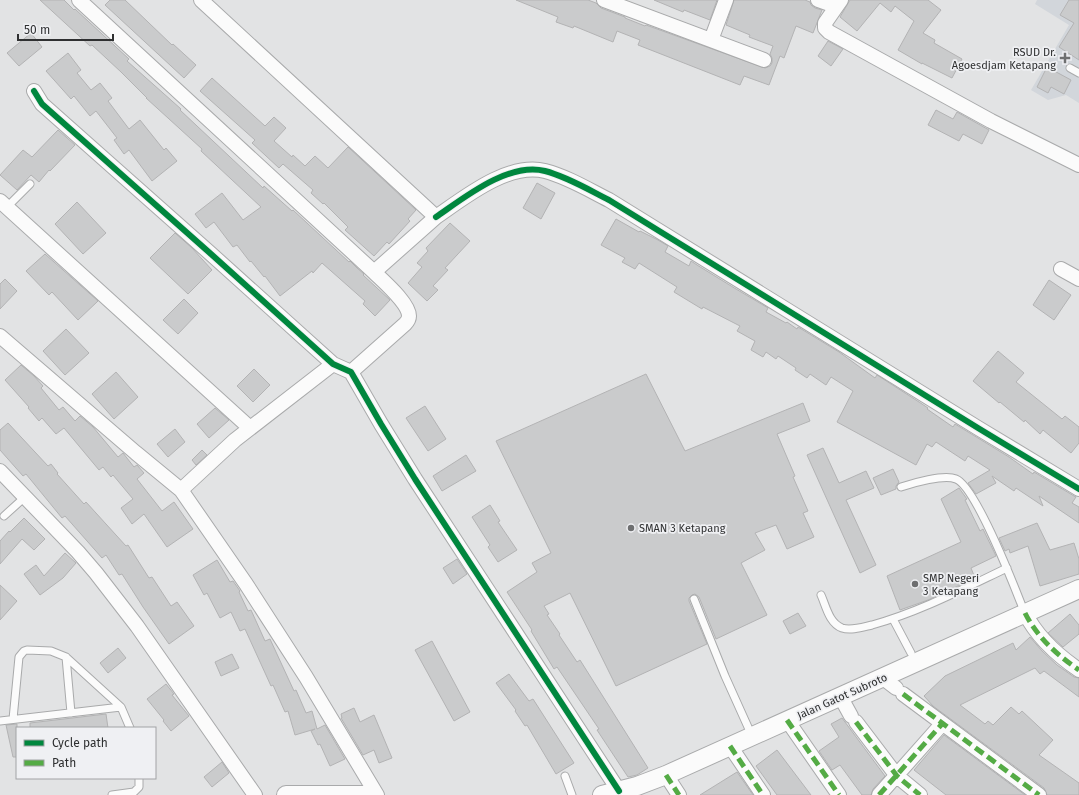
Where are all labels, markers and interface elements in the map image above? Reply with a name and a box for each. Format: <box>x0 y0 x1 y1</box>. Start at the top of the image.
scale bar <box>18 16 113 42</box>
text: 50 m <box>24 23 50 37</box>
place label: RSUD Dr. Agoesdjam Ketapang <box>952 46 1056 72</box>
marker: RSUD Dr. Agoesdjam Ketapang <box>1059 52 1071 64</box>
place label: SMAN 3 Ketapang <box>639 522 726 535</box>
marker: SMAN 3 Ketapang <box>626 523 636 533</box>
place label: SMP Negeri 3 Ketapang <box>923 572 979 598</box>
marker: SMP Negeri 3 Ketapang <box>910 579 920 589</box>
street label: Jalan Gatot Subroto <box>795 671 889 722</box>
legend <box>16 727 156 779</box>
text: Cycle path <box>52 736 108 750</box>
text: Path <box>52 756 76 770</box>

